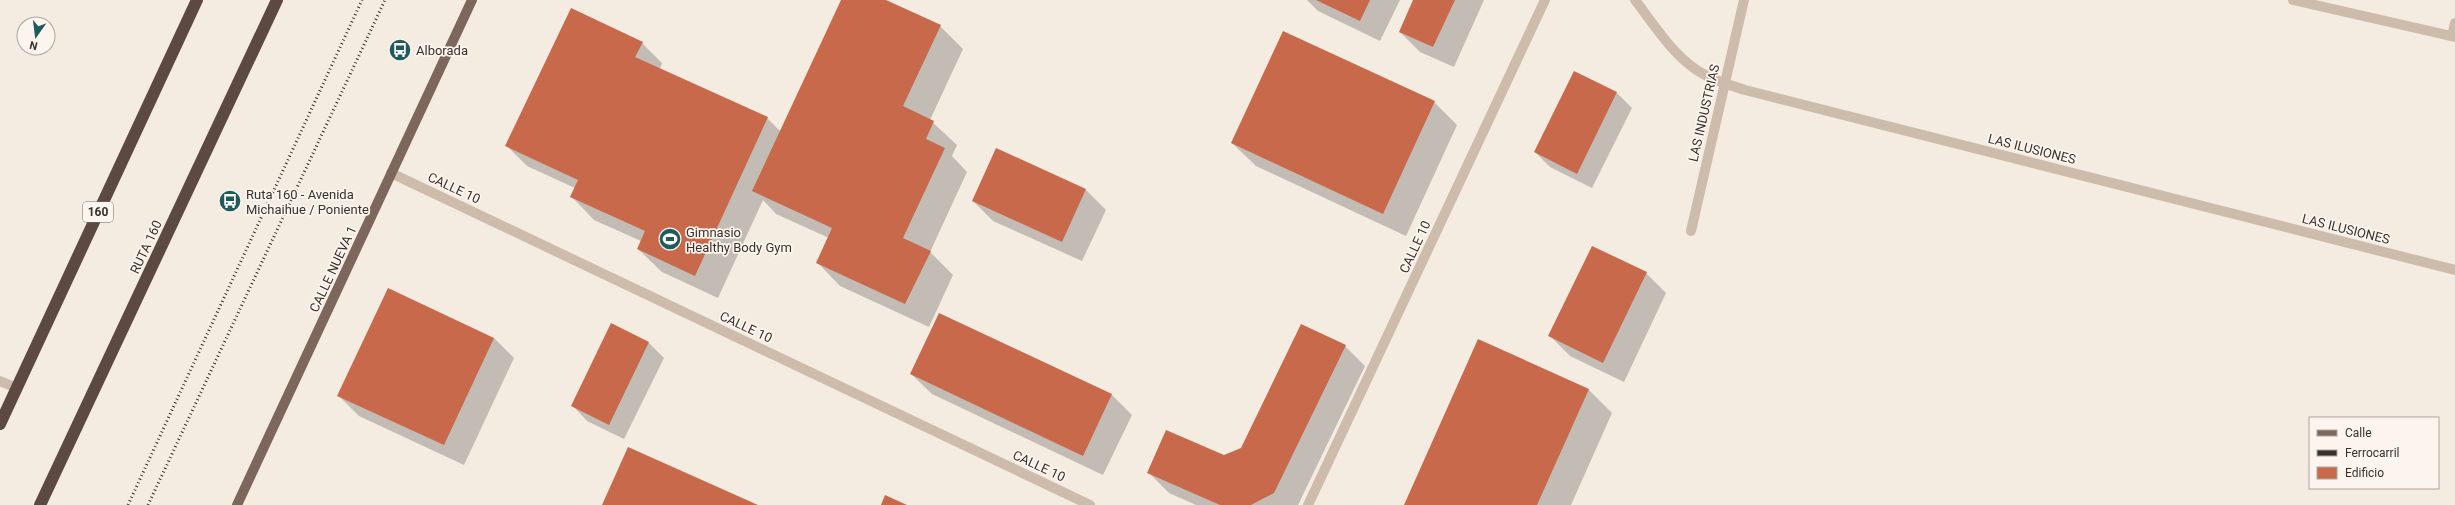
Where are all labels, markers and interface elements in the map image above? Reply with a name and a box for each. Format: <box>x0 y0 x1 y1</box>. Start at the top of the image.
north arrow <box>16 16 56 56</box>
bus stop icon: Alborada <box>387 37 413 63</box>
text: N <box>28 38 39 52</box>
place label: Alborada <box>416 43 468 58</box>
street label: LAS INDUSTRIAS <box>1685 62 1723 163</box>
street label: LAS ILUSIONES <box>1987 131 2078 167</box>
street label: CALLE 10 <box>425 169 483 207</box>
place label: Ruta 160 - Avenida Michaihue / Poniente <box>246 187 369 217</box>
bus stop icon: Ruta 160 - Avenida Michaihue / Poniente <box>217 188 243 214</box>
road number: 160 <box>83 202 113 222</box>
street label: LAS ILUSIONES <box>2301 211 2392 247</box>
street label: RUTA 160 <box>127 218 165 276</box>
street label: CALLE 10 <box>1396 218 1434 276</box>
street label: CALLE NUEVA 1 <box>306 223 360 315</box>
place label: Gimnasio Healthy Body Gym <box>686 225 792 255</box>
sports icon: Gimnasio Healthy Body Gym <box>657 226 683 252</box>
street label: CALLE 10 <box>717 308 775 346</box>
legend <box>2309 417 2439 489</box>
text: Calle <box>2345 426 2372 440</box>
text: Ferrocarril <box>2345 446 2400 460</box>
street label: CALLE 10 <box>1010 447 1068 485</box>
text: Edificio <box>2345 466 2384 480</box>

